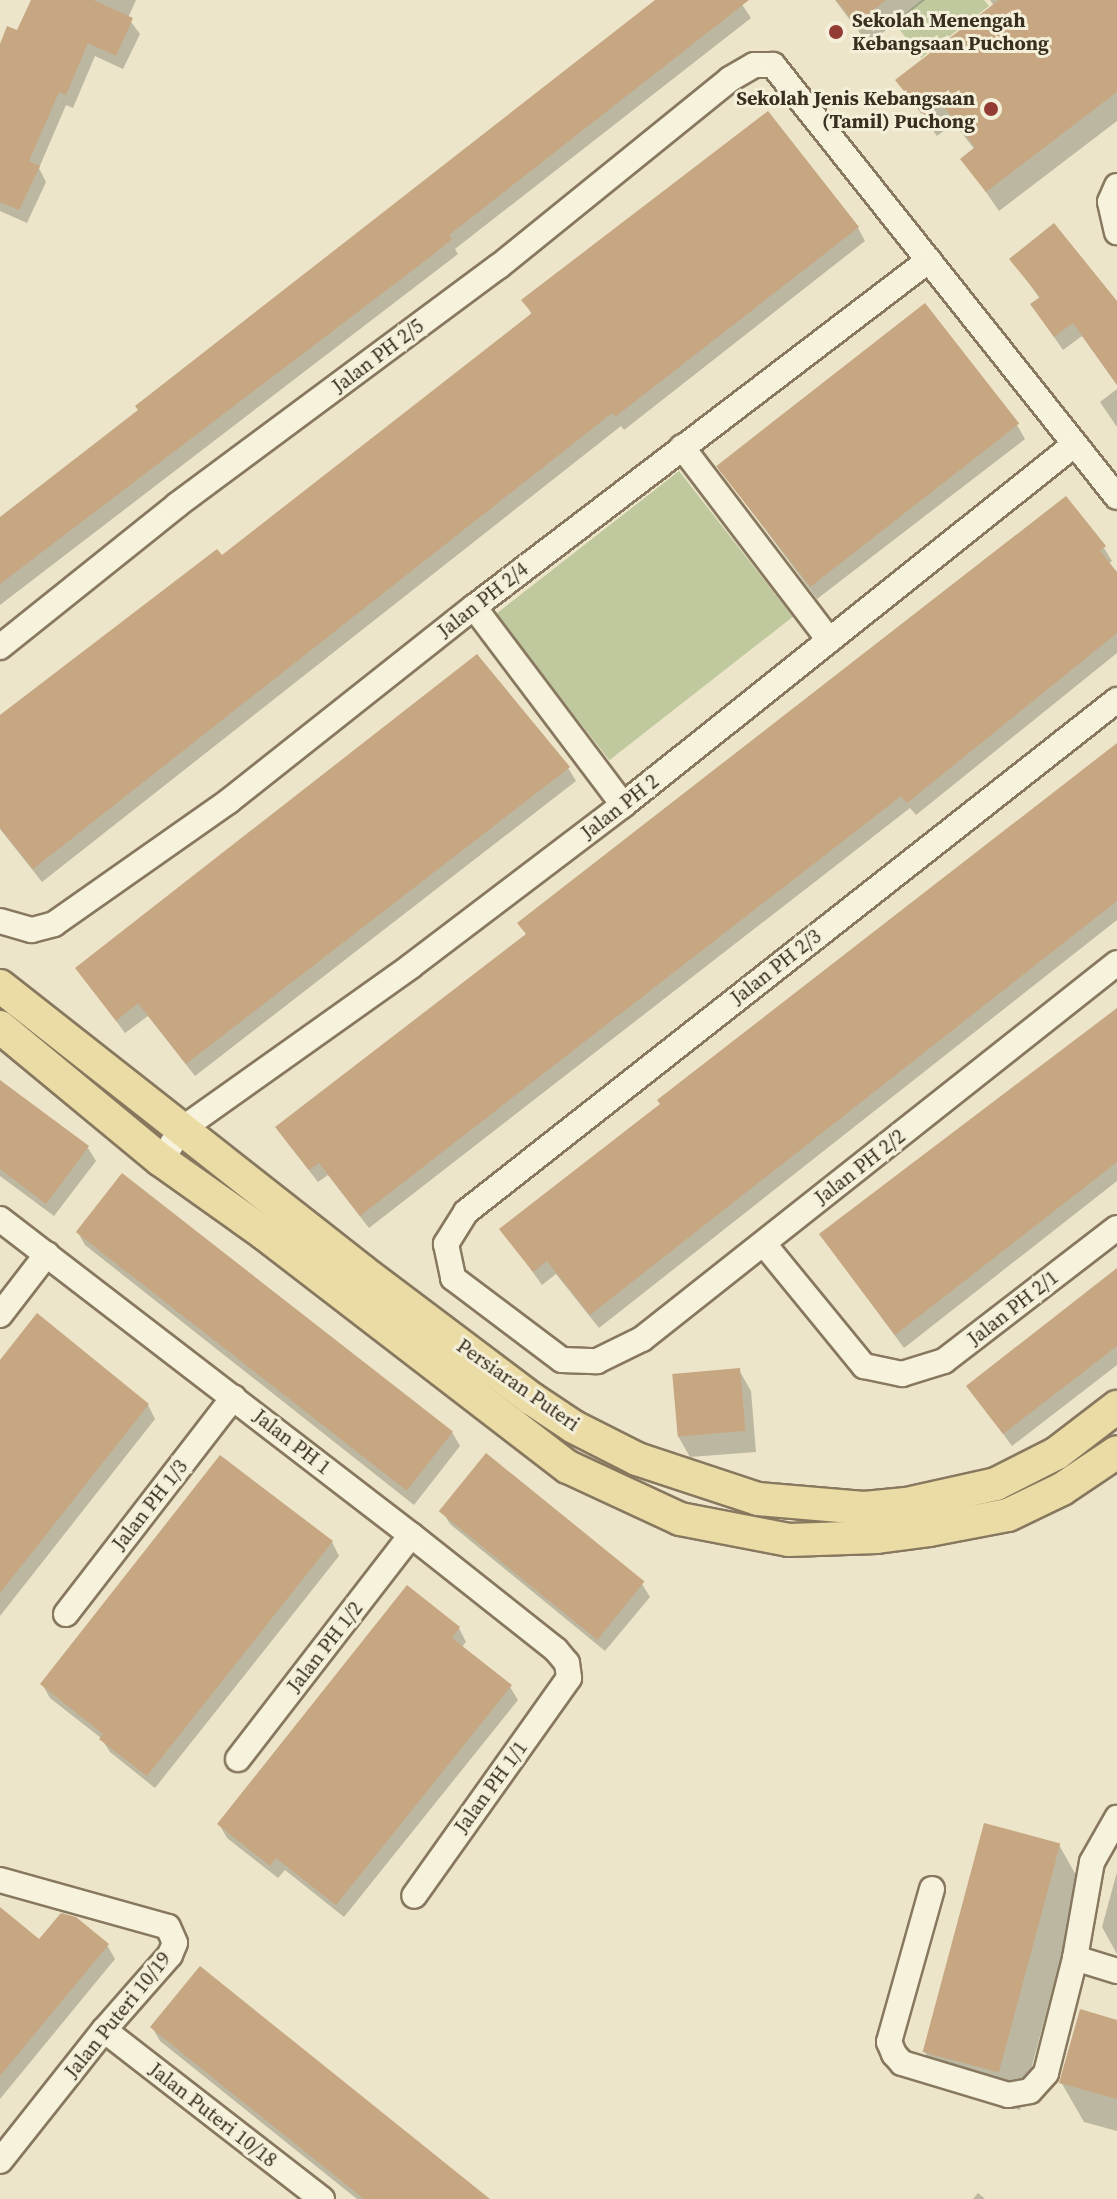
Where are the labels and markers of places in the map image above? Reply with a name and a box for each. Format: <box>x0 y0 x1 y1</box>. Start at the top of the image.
place label: Sekolah Menengah Kebangsaan Puchong <box>852 8 1049 55</box>
marker: Sekolah Menengah Kebangsaan Puchong <box>827 23 845 41</box>
place label: Sekolah Jenis Kebangsaan (Tamil) Puchong <box>736 86 975 133</box>
marker: Sekolah Jenis Kebangsaan (Tamil) Puchong <box>982 100 1000 118</box>

